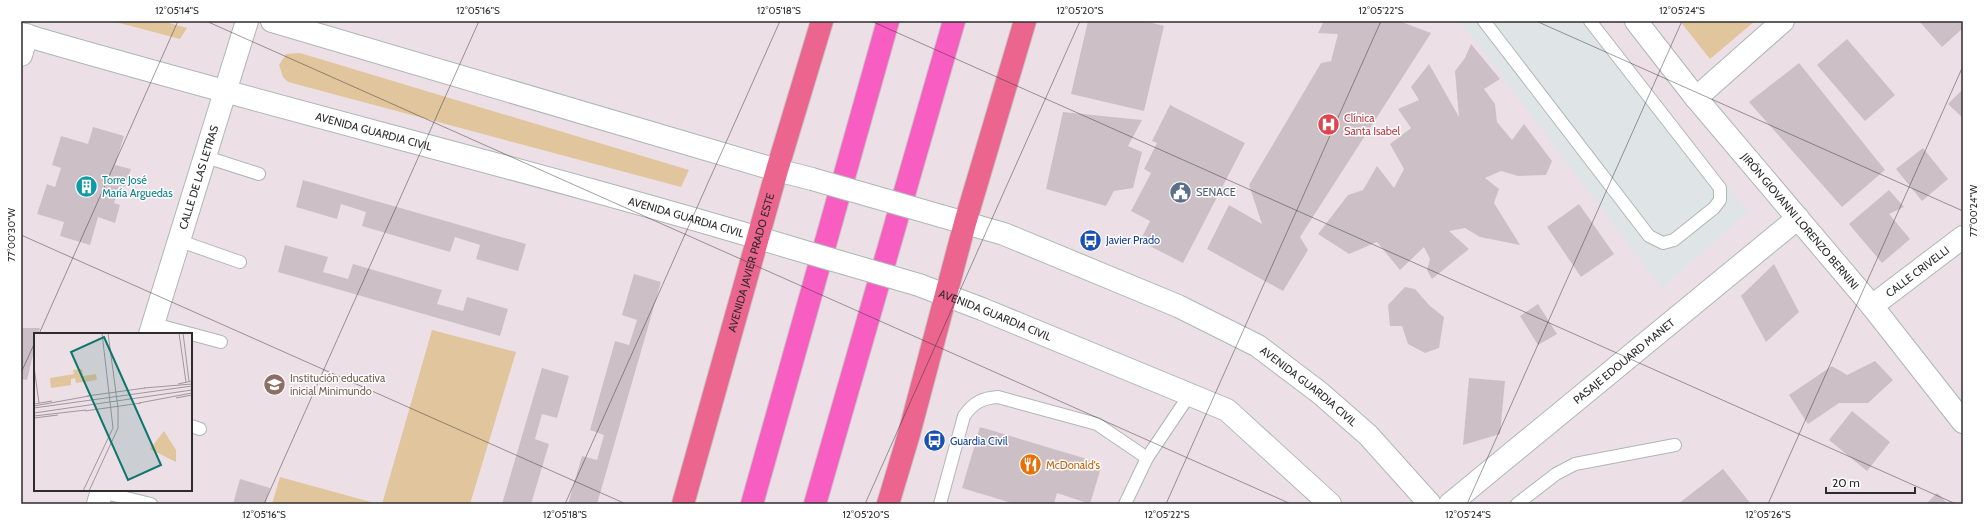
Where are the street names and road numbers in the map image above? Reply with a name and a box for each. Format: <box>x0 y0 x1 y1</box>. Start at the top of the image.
street label: AVENIDA GUARDIA CIVIL <box>314 109 434 154</box>
street label: CALLE DE LAS LETRAS <box>176 123 221 231</box>
street label: JIRÓN GIOVANNI LORENZO BERNINI <box>1738 149 1862 292</box>
street label: AVENIDA JAVIER PRADO ESTE <box>725 191 777 334</box>
street label: AVENIDA GUARDIA CIVIL <box>627 194 746 241</box>
street label: CALLE CRIVELLI <box>1883 243 1952 300</box>
street label: AVENIDA GUARDIA CIVIL <box>937 286 1054 344</box>
street label: PASAJE EDOUARD MANET <box>1570 315 1677 407</box>
street label: AVENIDA GUARDIA CIVIL <box>1257 343 1360 430</box>

